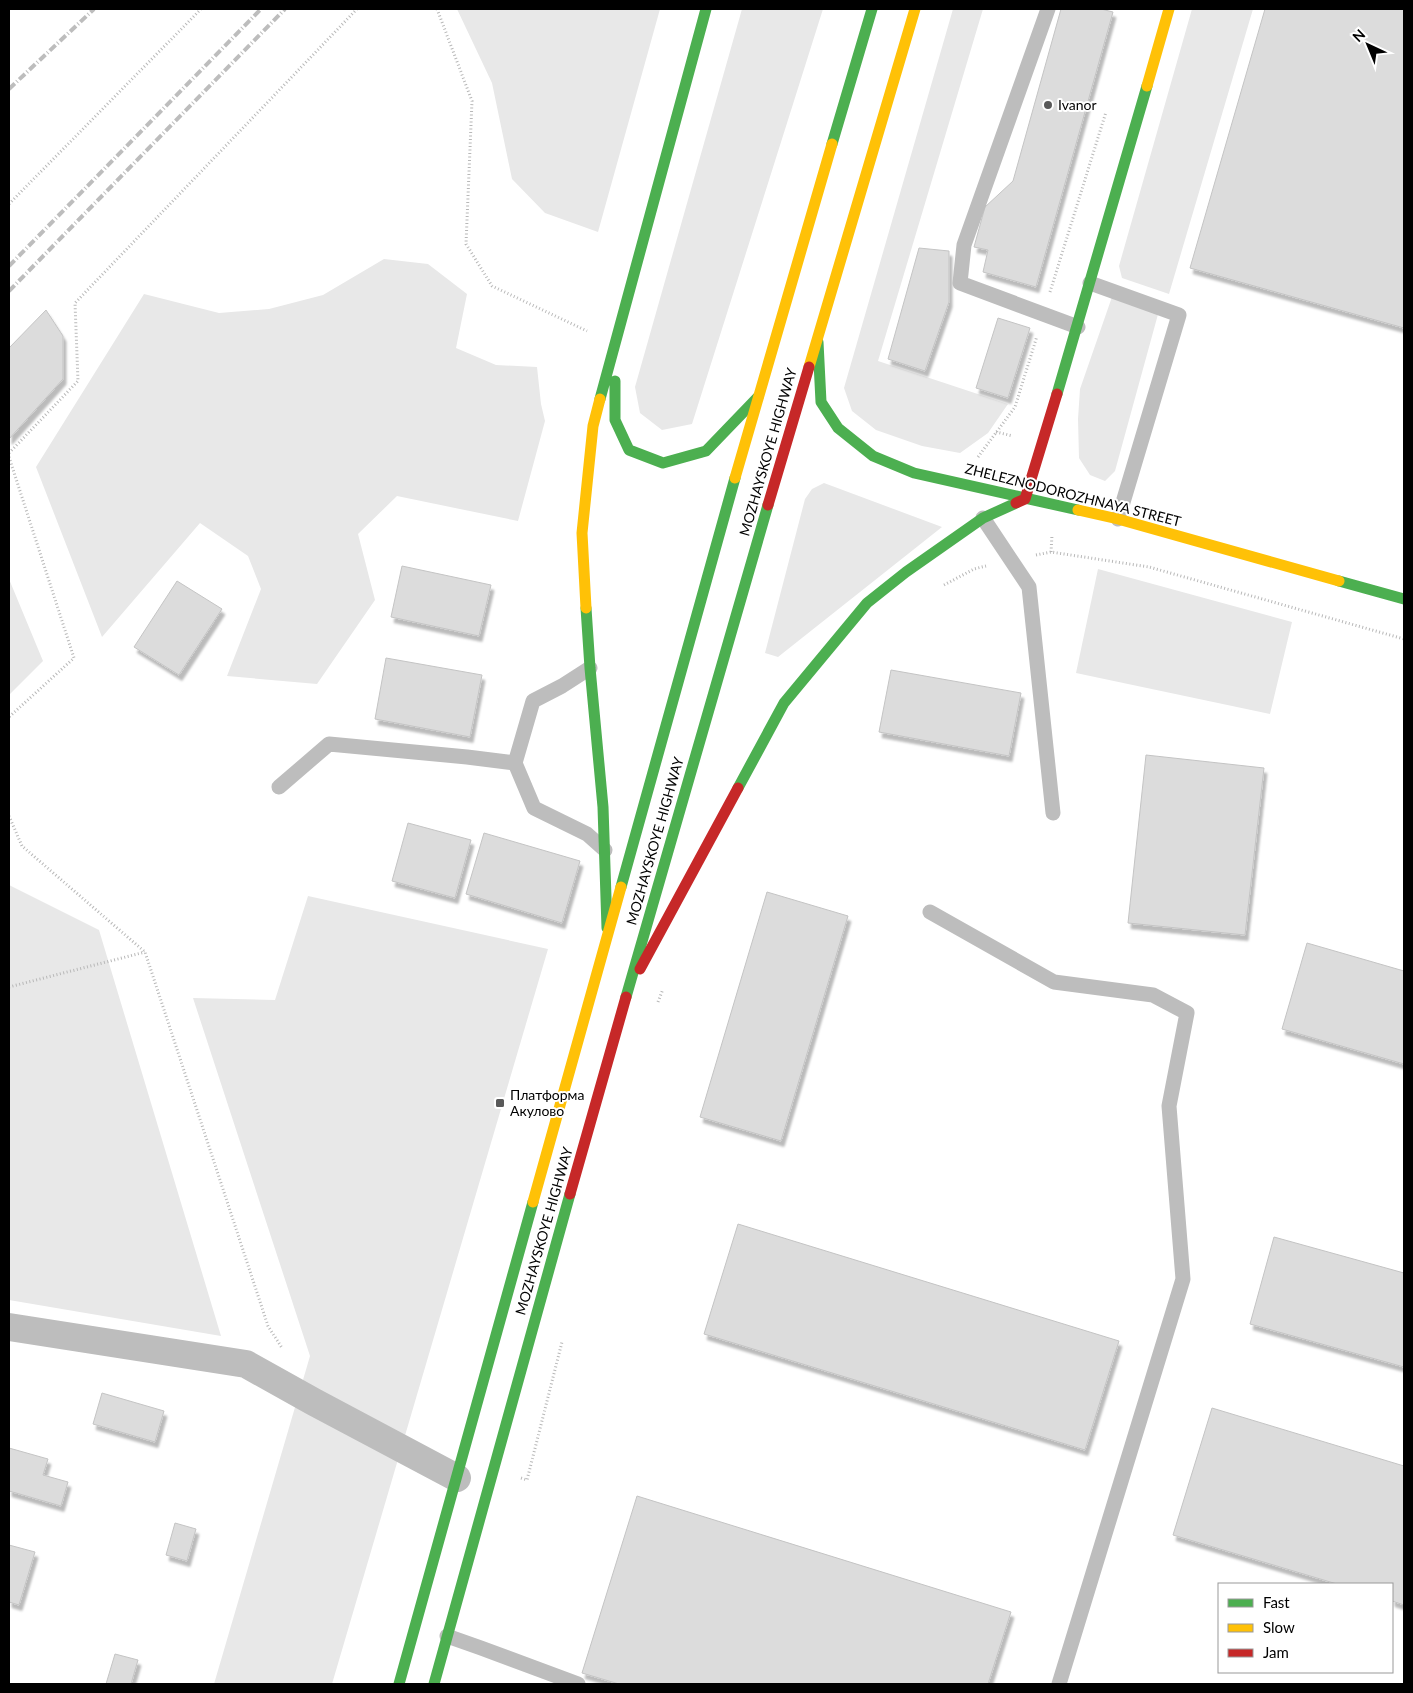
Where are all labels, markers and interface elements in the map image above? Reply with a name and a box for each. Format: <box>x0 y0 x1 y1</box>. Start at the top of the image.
north arrow <box>1343 20 1393 70</box>
text: N <box>1349 25 1368 45</box>
place label: Ivanor <box>1058 96 1097 113</box>
marker: Ivanor <box>1042 99 1054 111</box>
street label: MOZHAYSKOYE HIGHWAY <box>735 366 800 538</box>
street label: ZHELEZNODOROZHNAYA STREET <box>963 459 1184 530</box>
street label: MOZHAYSKOYE HIGHWAY <box>622 755 687 927</box>
place label: Платформа Акулово <box>510 1086 584 1119</box>
marker: Платформа Акулово <box>494 1097 506 1109</box>
street label: MOZHAYSKOYE HIGHWAY <box>511 1145 576 1317</box>
legend <box>1218 1583 1393 1673</box>
text: Fast <box>1263 1593 1290 1611</box>
text: Slow <box>1263 1618 1295 1636</box>
text: Jam <box>1263 1643 1289 1661</box>

